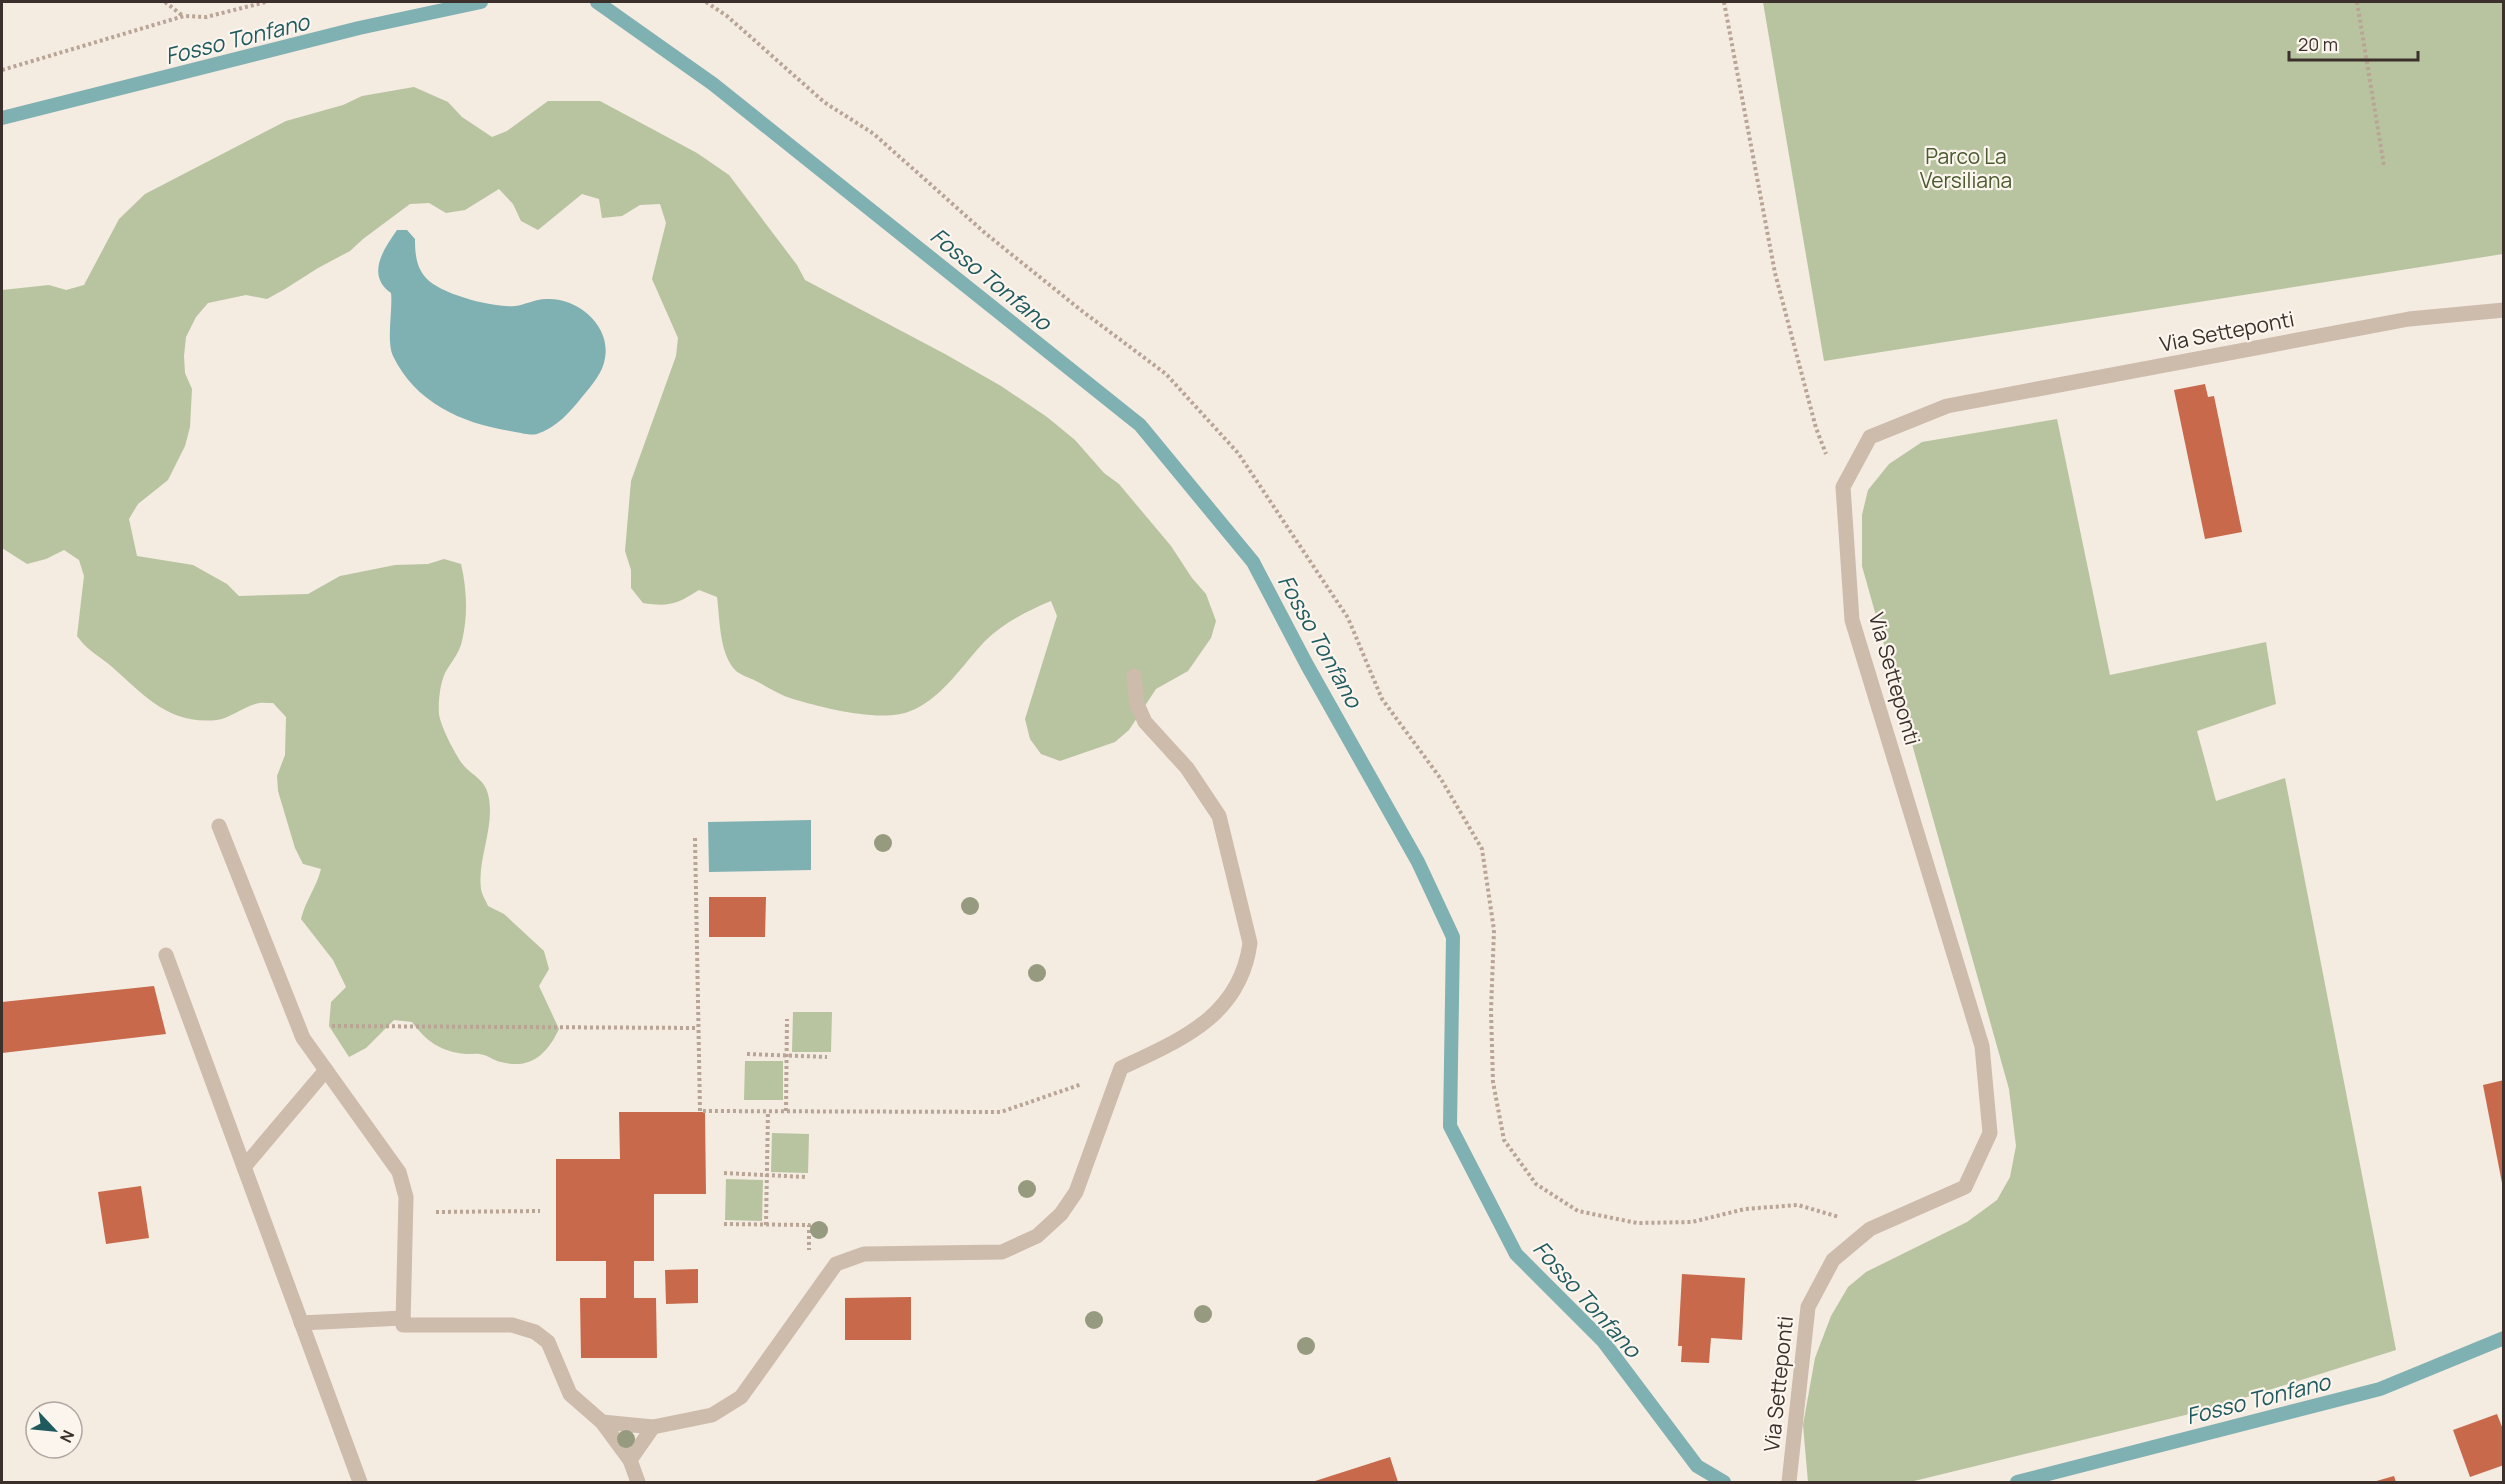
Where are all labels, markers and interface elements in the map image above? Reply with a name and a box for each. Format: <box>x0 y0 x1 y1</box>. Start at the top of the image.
water label: Fosso Tonfano <box>162 6 314 71</box>
scale bar <box>2289 24 2418 62</box>
text: 20 m <box>2298 32 2338 56</box>
park label: Parco La Versiliana <box>1920 142 2012 194</box>
water label: Fosso Tonfano <box>924 221 1059 338</box>
street label: Via Setteponti <box>2157 304 2296 358</box>
water label: Fosso Tonfano <box>1271 569 1370 714</box>
street label: Via Setteponti <box>1863 609 1927 748</box>
water label: Fosso Tonfano <box>1527 1234 1649 1365</box>
street label: Via Setteponti <box>1757 1315 1799 1453</box>
water label: Fosso Tonfano <box>2183 1366 2335 1431</box>
north arrow <box>24 1400 84 1460</box>
text: N <box>55 1427 80 1447</box>

